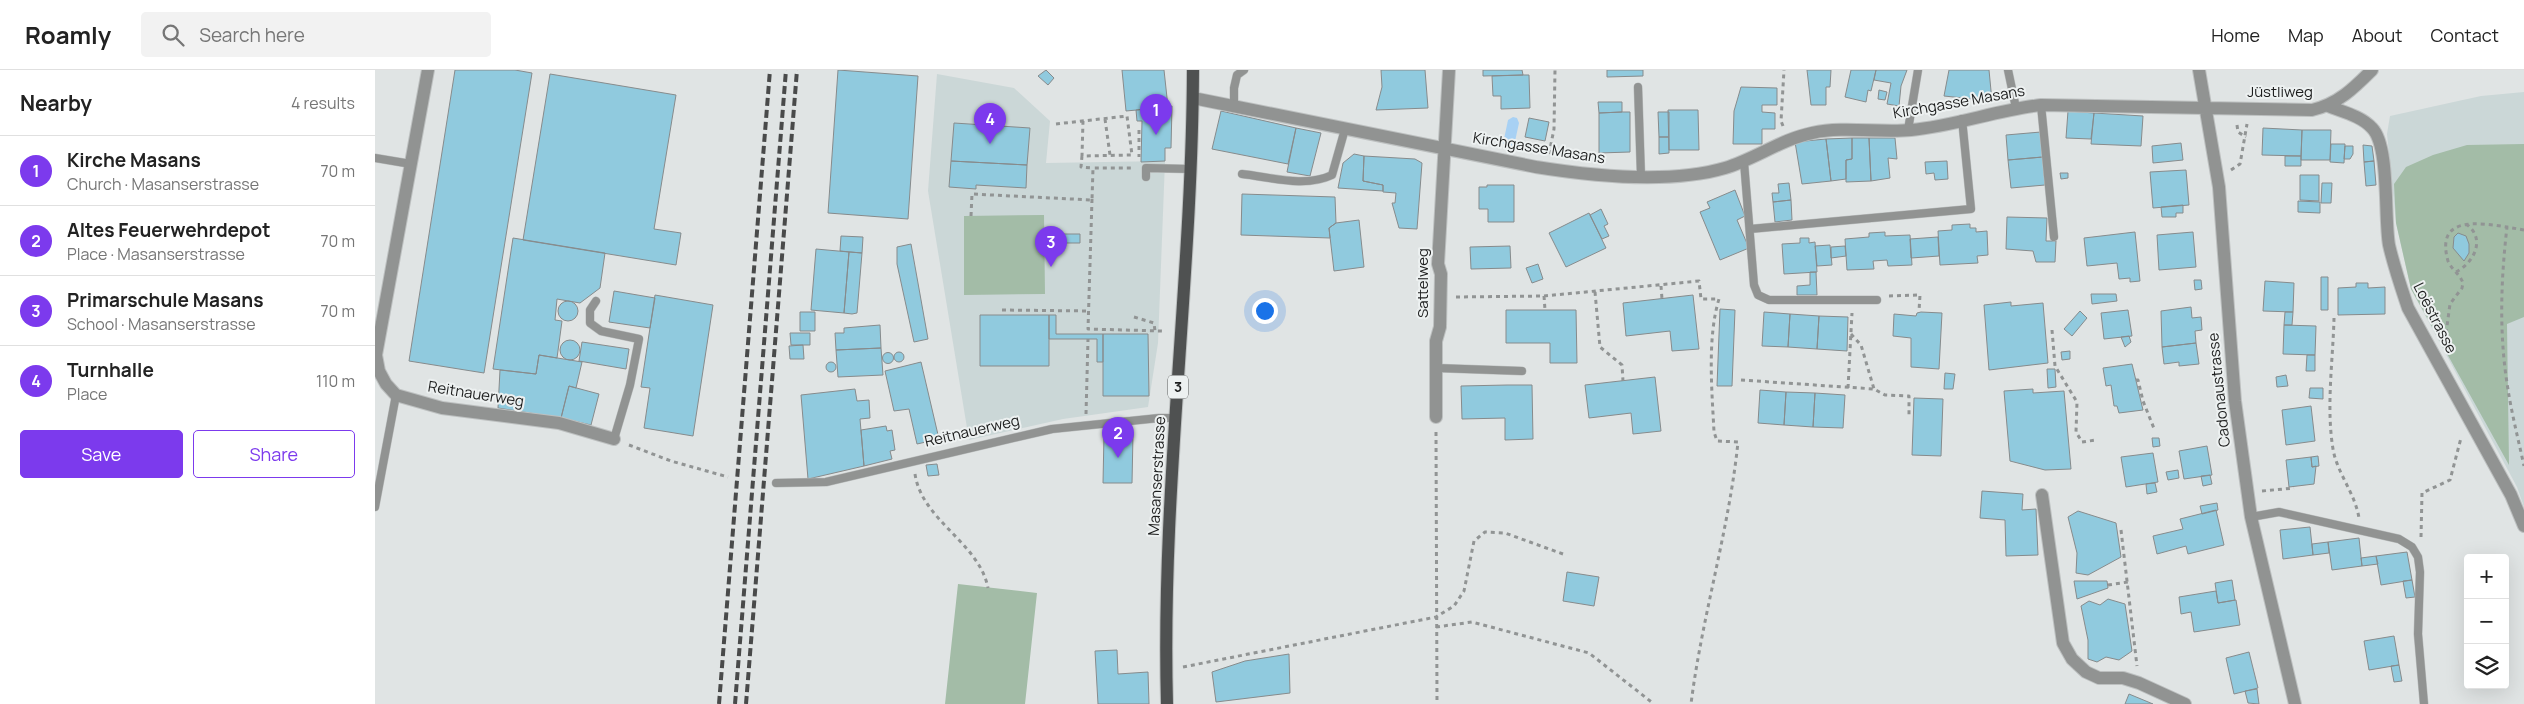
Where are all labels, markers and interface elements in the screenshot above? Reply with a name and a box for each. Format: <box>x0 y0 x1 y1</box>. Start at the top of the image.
search box <box>141 12 491 57</box>
text: Roamly <box>25 18 111 51</box>
icon: search <box>159 21 187 49</box>
text: Search here <box>199 22 305 48</box>
text: Home <box>2211 23 2260 47</box>
text: Map <box>2288 23 2324 47</box>
text: About <box>2352 23 2402 47</box>
text: Contact <box>2430 23 2499 47</box>
street label: Kirchgasse Masans <box>1891 80 2027 123</box>
street label: Jüstliweg <box>2247 81 2313 102</box>
text: Nearby <box>20 89 92 117</box>
text: 4 results <box>291 92 355 114</box>
pin: 1 <box>1140 94 1172 135</box>
pin: 4 <box>974 103 1006 144</box>
street label: Kirchgasse Masans <box>1471 127 1607 168</box>
text: Kirche Masans <box>67 147 201 173</box>
text: 1 <box>32 160 40 182</box>
text: 70 m <box>320 160 355 182</box>
text: Church · Masanserstrasse <box>67 173 259 195</box>
text: Altes Feuerwehrdepot <box>67 217 270 243</box>
pin: 3 <box>1035 226 1067 267</box>
text: 2 <box>31 230 41 252</box>
text: 70 m <box>320 230 355 252</box>
text: Place · Masanserstrasse <box>67 243 245 265</box>
street label: Sattelweg <box>1412 248 1433 318</box>
street label: Loëstrasse <box>2409 279 2462 357</box>
text: Primarschule Masans <box>67 287 263 313</box>
your location <box>1252 298 1278 324</box>
text: 3 <box>31 300 41 322</box>
text: 70 m <box>320 300 355 322</box>
text: School · Masanserstrasse <box>67 313 256 335</box>
street label: Cadonaustrasse <box>2202 332 2235 448</box>
text: Turnhalle <box>67 357 154 383</box>
text: 4 <box>31 370 41 392</box>
text: 110 m <box>316 370 355 392</box>
street label: Reitnauerweg <box>427 376 526 411</box>
road number: 3 <box>1168 376 1188 398</box>
text: Place <box>67 383 107 405</box>
street label: Reitnauerweg <box>922 409 1021 452</box>
street label: Masanserstrasse <box>1143 415 1170 536</box>
pin: 2 <box>1102 417 1134 458</box>
button: Save <box>20 430 183 478</box>
button: Share <box>193 430 355 478</box>
map controls <box>2464 554 2509 689</box>
button: + <box>2464 554 2509 599</box>
button: − <box>2464 599 2509 644</box>
button: layers <box>2464 644 2509 689</box>

